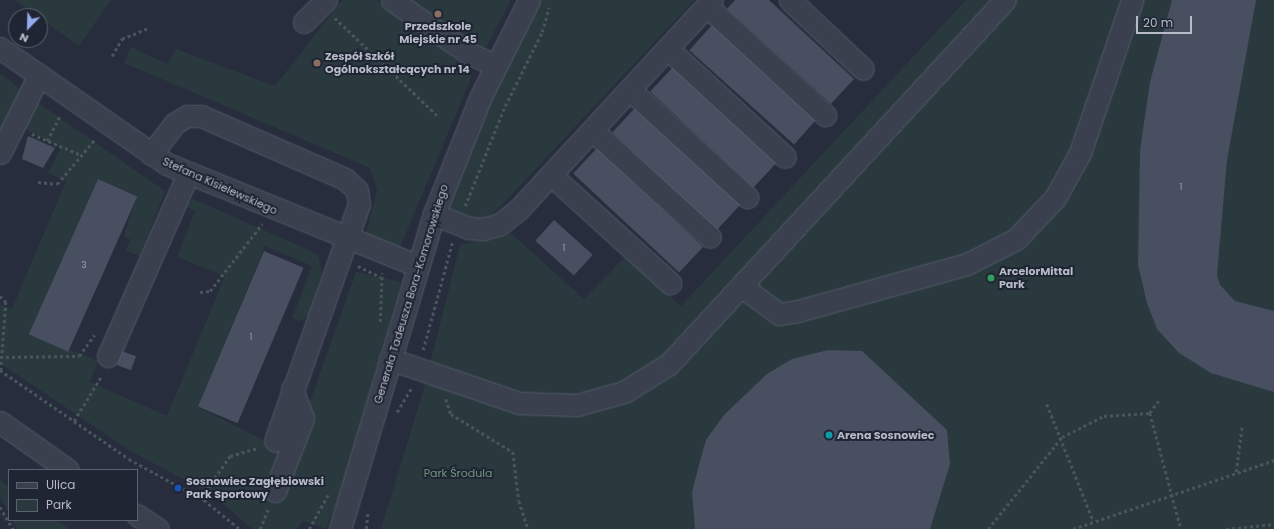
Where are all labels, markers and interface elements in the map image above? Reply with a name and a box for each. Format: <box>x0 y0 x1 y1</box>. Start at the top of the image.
north arrow <box>8 8 48 48</box>
scale bar <box>1138 8 1194 34</box>
marker: Przedszkole Miejskie nr 45 <box>433 9 443 19</box>
text: 20 m <box>1143 14 1173 31</box>
place label: Przedszkole Miejskie nr 45 <box>399 20 477 46</box>
text: N <box>17 29 31 47</box>
place label: Zespół Szkół Ogólnokształcących nr 14 <box>325 50 470 76</box>
marker: Zespół Szkół Ogólnokształcących nr 14 <box>312 58 322 68</box>
street label: Stefana Kisielewskiego <box>161 155 279 217</box>
house number: 1 <box>1180 182 1182 192</box>
street label: Generała Tadeusza Bora-Komorowskiego <box>371 183 451 405</box>
house number: 1 <box>563 243 565 253</box>
house number: 3 <box>81 260 87 270</box>
place label: ArcelorMittal Park <box>999 265 1073 291</box>
marker: ArcelorMittal Park <box>986 273 996 283</box>
house number: 1 <box>250 332 252 342</box>
place label: Arena Sosnowiec <box>837 428 934 442</box>
marker: Arena Sosnowiec <box>824 430 834 440</box>
park label: Park Środula <box>424 466 492 480</box>
legend <box>8 469 138 521</box>
place label: Sosnowiec Zagłębiowski Park Sportowy <box>186 475 324 501</box>
text: Ulica <box>46 476 75 493</box>
marker: Sosnowiec Zagłębiowski Park Sportowy <box>173 483 183 493</box>
text: Park <box>46 496 72 513</box>

